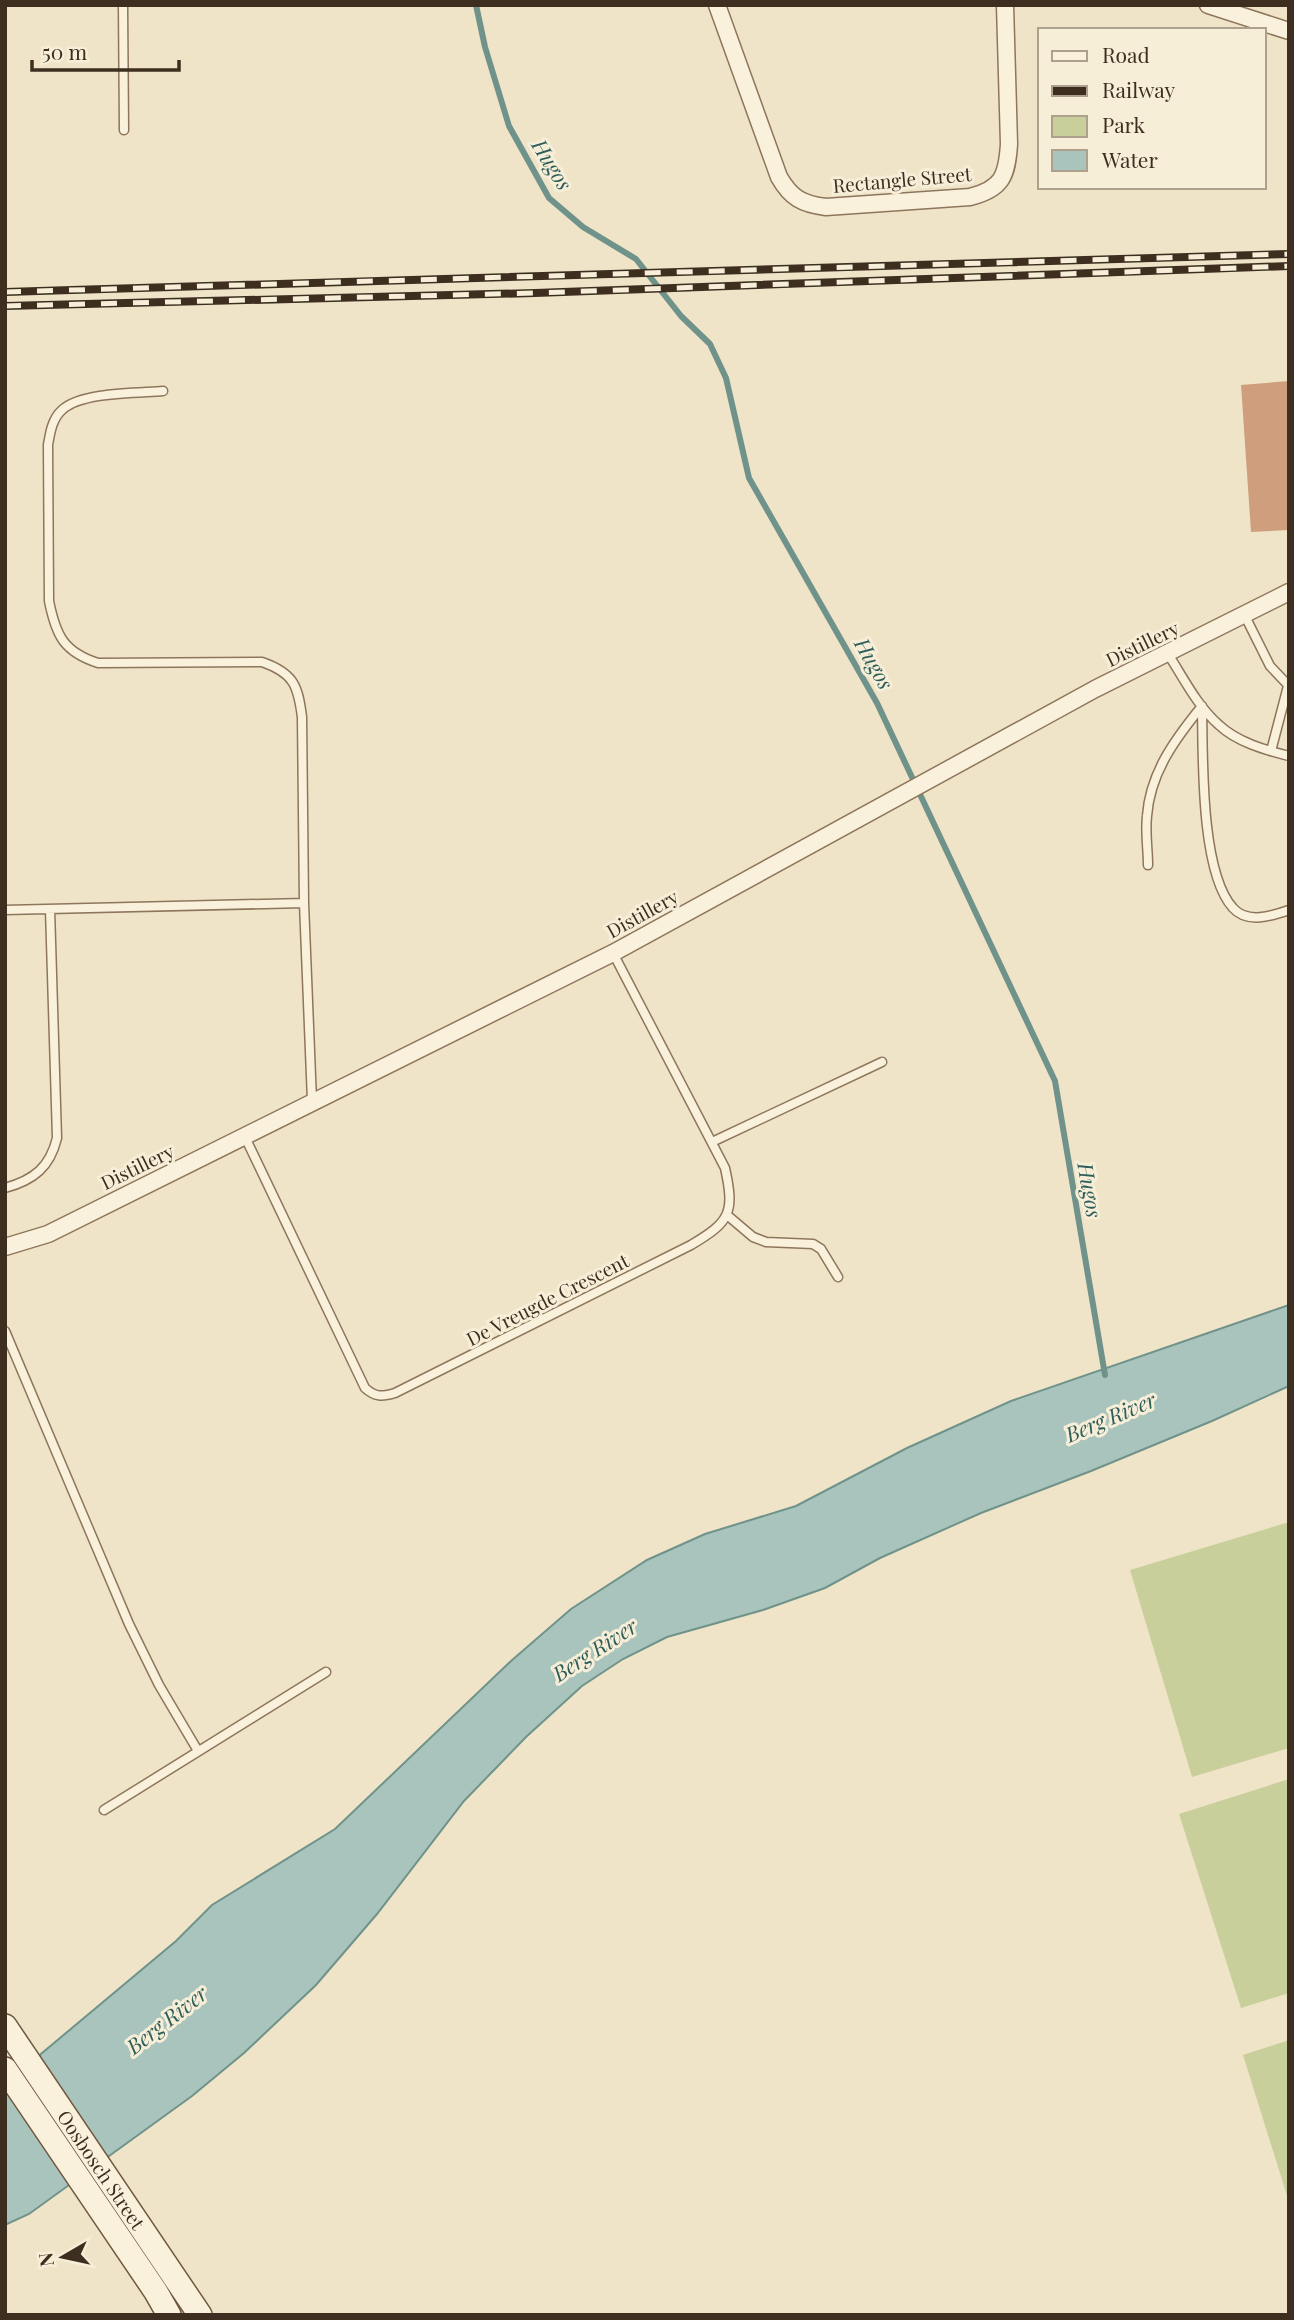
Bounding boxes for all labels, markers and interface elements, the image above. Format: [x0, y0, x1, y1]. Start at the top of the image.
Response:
scale bar [32, 28, 178, 72]
legend [1038, 28, 1266, 189]
text: 50 m [42, 37, 88, 65]
text: Road [1102, 40, 1150, 68]
text: Railway [1102, 75, 1176, 103]
text: Park [1102, 110, 1146, 138]
water label: Hugos [526, 132, 580, 195]
text: Water [1101, 145, 1158, 173]
street label: Rectangle Street [832, 160, 973, 198]
street label: Distillery [1101, 614, 1183, 672]
water label: Hugos [849, 631, 901, 694]
street label: Distillery [601, 882, 683, 943]
street label: Distillery [96, 1137, 178, 1195]
water label: Hugos [1072, 1159, 1110, 1220]
street label: De Vreugde Crescent [461, 1247, 633, 1351]
water label: Berg River [1060, 1384, 1160, 1448]
water label: Berg River [546, 1611, 643, 1687]
water label: Berg River [119, 1978, 213, 2060]
street label: Oosbosch Street [52, 2105, 152, 2234]
north arrow [28, 2222, 98, 2292]
text: N [31, 2251, 59, 2269]

